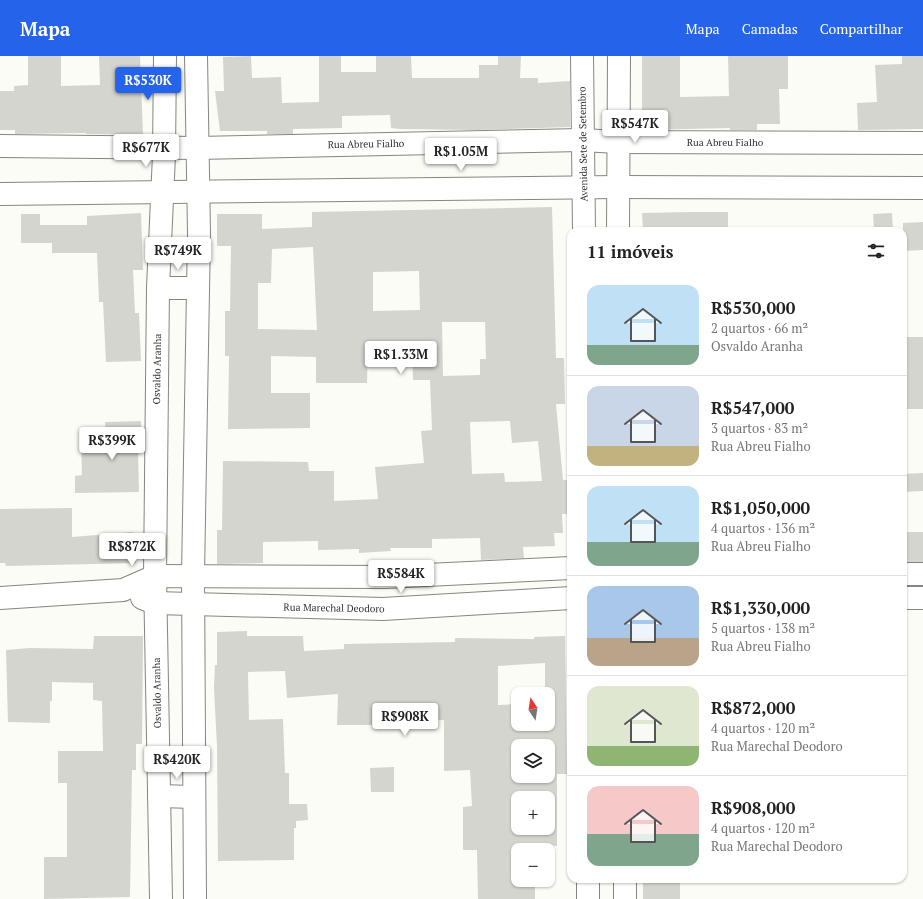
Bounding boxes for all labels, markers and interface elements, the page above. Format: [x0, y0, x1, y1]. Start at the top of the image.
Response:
text: Mapa [20, 16, 70, 41]
text: Mapa [685, 19, 720, 38]
text: Camadas [742, 19, 798, 38]
text: Compartilhar [820, 19, 903, 38]
pin: R$530K [115, 67, 181, 101]
text: R$530K [124, 71, 172, 89]
street label: Avenida Sete de Setembro [575, 86, 591, 202]
pin: R$547K [602, 110, 668, 144]
text: R$547K [611, 114, 659, 132]
pin: R$677K [113, 134, 179, 168]
street label: Rua Abreu Fialho [687, 136, 764, 149]
street label: Rua Abreu Fialho [328, 137, 405, 151]
text: R$677K [122, 138, 170, 156]
pin: R$1.05M [424, 138, 498, 172]
text: R$1.05M [434, 142, 488, 160]
pin: R$749K [145, 237, 211, 271]
text: 11 imóveis [587, 240, 673, 263]
icon: filters [865, 240, 887, 262]
text: R$749K [154, 241, 202, 259]
text: R$530,000 [711, 296, 795, 319]
icon: home [619, 301, 667, 349]
text: 2 quartos · 66 m² [711, 319, 808, 337]
street label: Osvaldo Aranha [150, 334, 164, 404]
text: Osvaldo Aranha [711, 337, 803, 355]
pin: R$1.33M [364, 341, 438, 375]
text: R$1.33M [374, 345, 428, 363]
text: R$547,000 [711, 396, 794, 419]
icon: home [619, 402, 667, 450]
text: 3 quartos · 83 m² [711, 419, 808, 437]
pin: R$399K [79, 427, 145, 461]
text: R$399K [88, 431, 136, 449]
text: Rua Abreu Fialho [711, 437, 811, 455]
text: R$1,050,000 [711, 496, 810, 519]
icon: home [619, 502, 667, 550]
text: 4 quartos · 136 m² [711, 519, 815, 537]
pin: R$872K [99, 533, 165, 567]
text: R$872K [108, 537, 156, 555]
text: Rua Abreu Fialho [711, 537, 811, 555]
pin: R$584K [368, 560, 434, 594]
text: R$584K [377, 564, 425, 582]
text: R$1,330,000 [711, 596, 810, 619]
street label: Rua Marechal Deodoro [283, 601, 385, 615]
icon: home [619, 602, 667, 650]
text: 5 quartos · 138 m² [711, 619, 815, 637]
text: Rua Abreu Fialho [711, 637, 811, 655]
street label: Osvaldo Aranha [150, 658, 164, 728]
north arrow [511, 687, 555, 731]
map controls [511, 687, 555, 887]
text: R$872,000 [711, 696, 795, 719]
icon: home [619, 702, 667, 750]
pin: R$908K [372, 703, 438, 737]
text: R$908K [381, 707, 429, 725]
text: 4 quartos · 120 m² [711, 719, 815, 737]
text: Rua Marechal Deodoro [711, 737, 843, 755]
button: layers [511, 739, 555, 783]
pin: R$420K [144, 746, 210, 780]
text: R$420K [153, 750, 201, 768]
button: + [511, 791, 555, 835]
text: R$908,000 [711, 796, 795, 819]
icon: home [619, 802, 667, 850]
text: 4 quartos · 120 m² [711, 819, 815, 837]
text: Rua Marechal Deodoro [711, 837, 843, 855]
button: − [511, 843, 555, 887]

